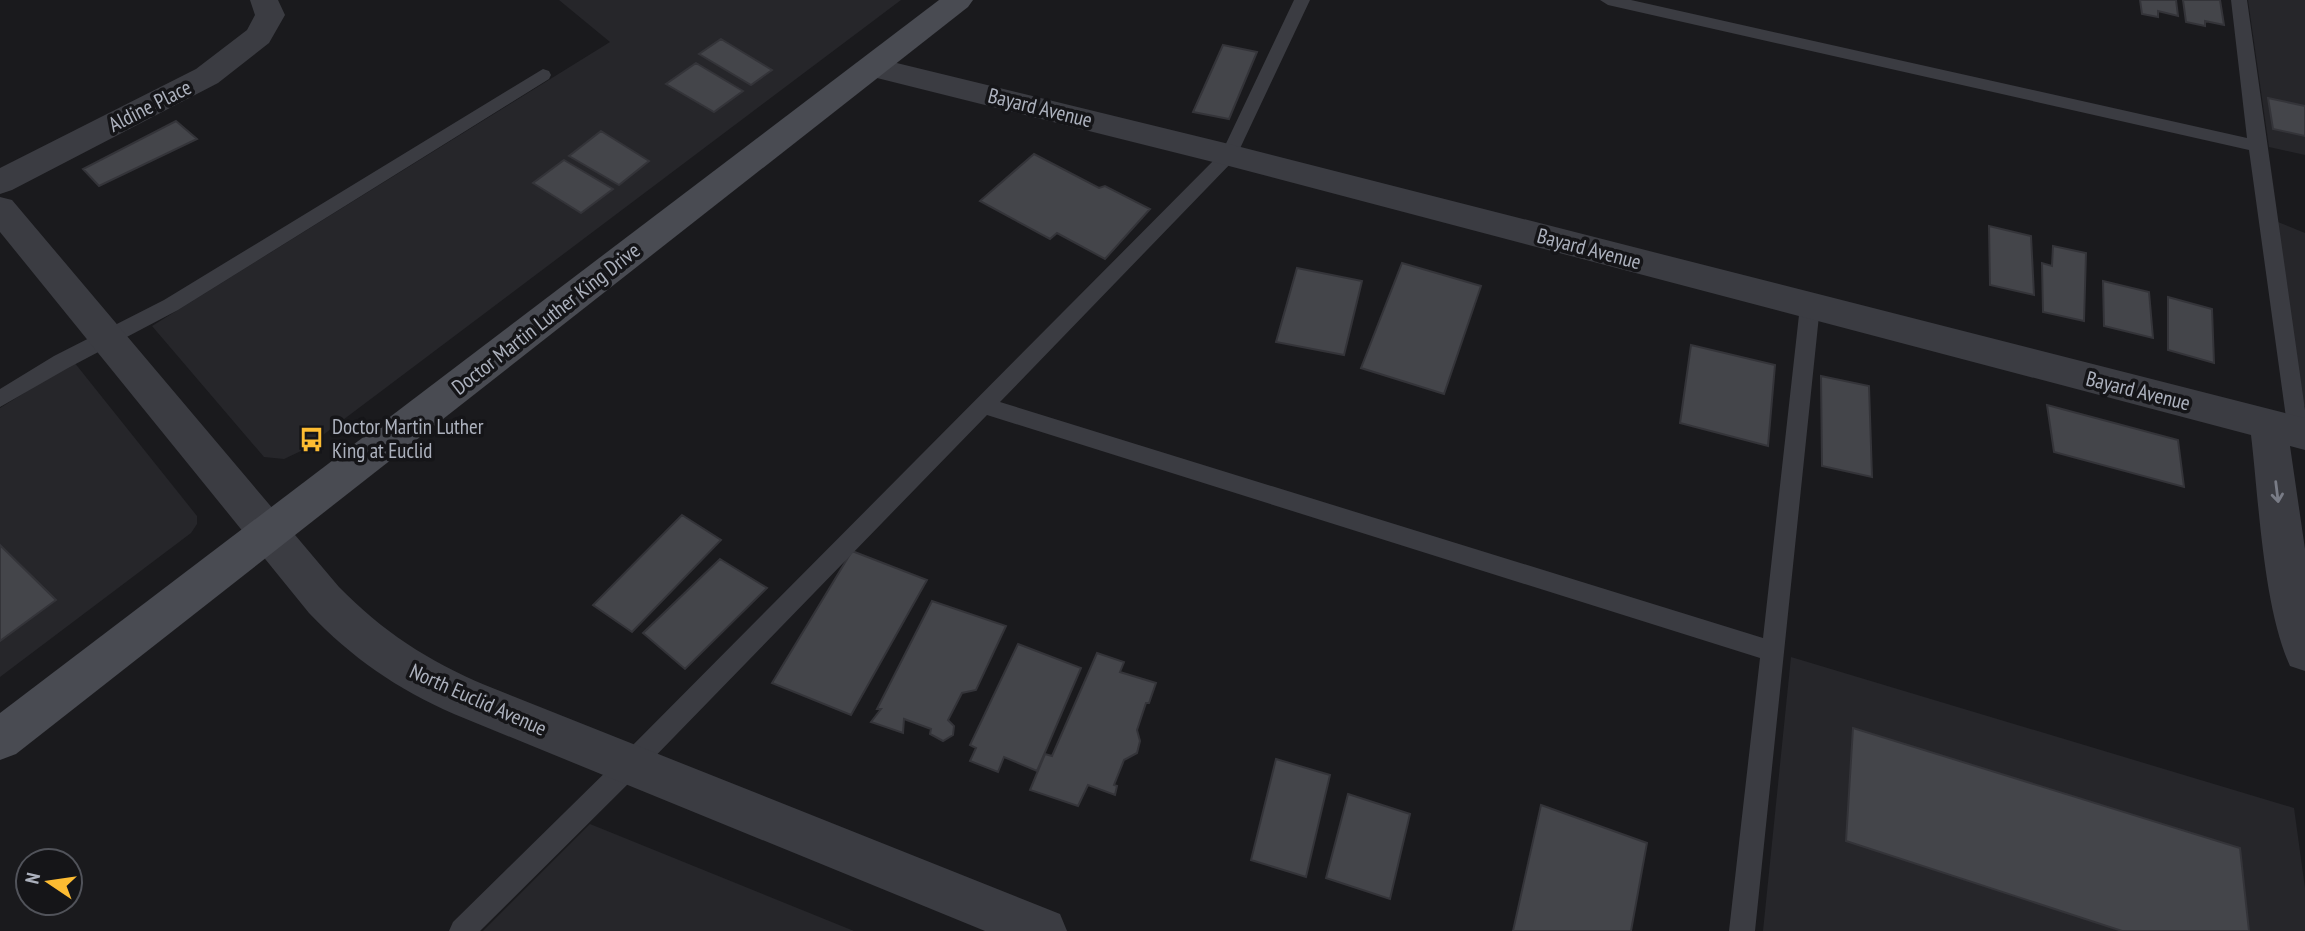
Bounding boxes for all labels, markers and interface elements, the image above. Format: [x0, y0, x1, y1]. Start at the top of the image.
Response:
street label: Aldine Place [104, 73, 196, 138]
street label: Bayard Avenue [985, 82, 1095, 133]
street label: Bayard Avenue [1534, 222, 1644, 275]
street label: Doctor Martin Luther King Drive [446, 237, 645, 401]
street label: Bayard Avenue [2083, 365, 2193, 416]
place label: Doctor Martin Luther King at Euclid [332, 413, 484, 464]
bus stop icon: Doctor Martin Luther King at Euclid [298, 425, 326, 453]
one-way arrow [2271, 480, 2284, 503]
street label: North Euclid Avenue [405, 657, 551, 742]
north arrow [14, 847, 84, 917]
text: N [20, 870, 45, 886]

